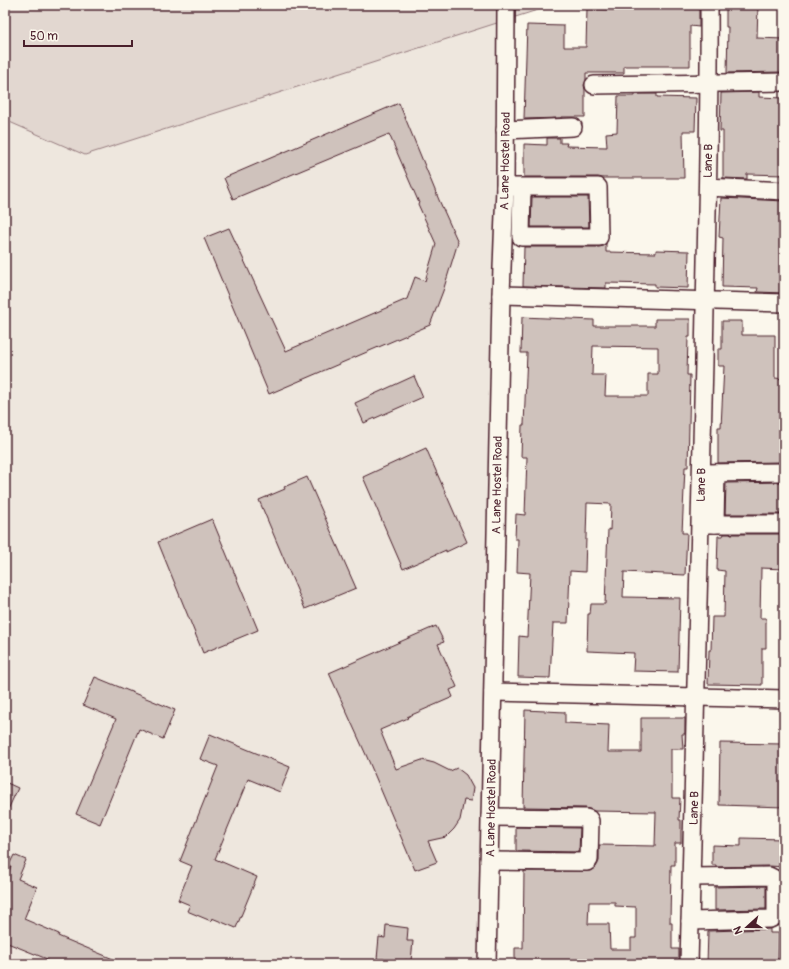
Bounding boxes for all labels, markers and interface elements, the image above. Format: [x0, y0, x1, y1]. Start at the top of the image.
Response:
scale bar [24, 22, 132, 48]
text: 50 m [30, 29, 58, 44]
street label: A Lane Hostel Road [497, 112, 514, 210]
street label: Lane B [701, 144, 716, 178]
street label: A Lane Hostel Road [489, 436, 506, 534]
street label: Lane B [694, 468, 709, 502]
street label: A Lane Hostel Road [483, 759, 500, 857]
street label: Lane B [686, 791, 703, 825]
north arrow [727, 907, 767, 947]
text: N [731, 924, 746, 936]

